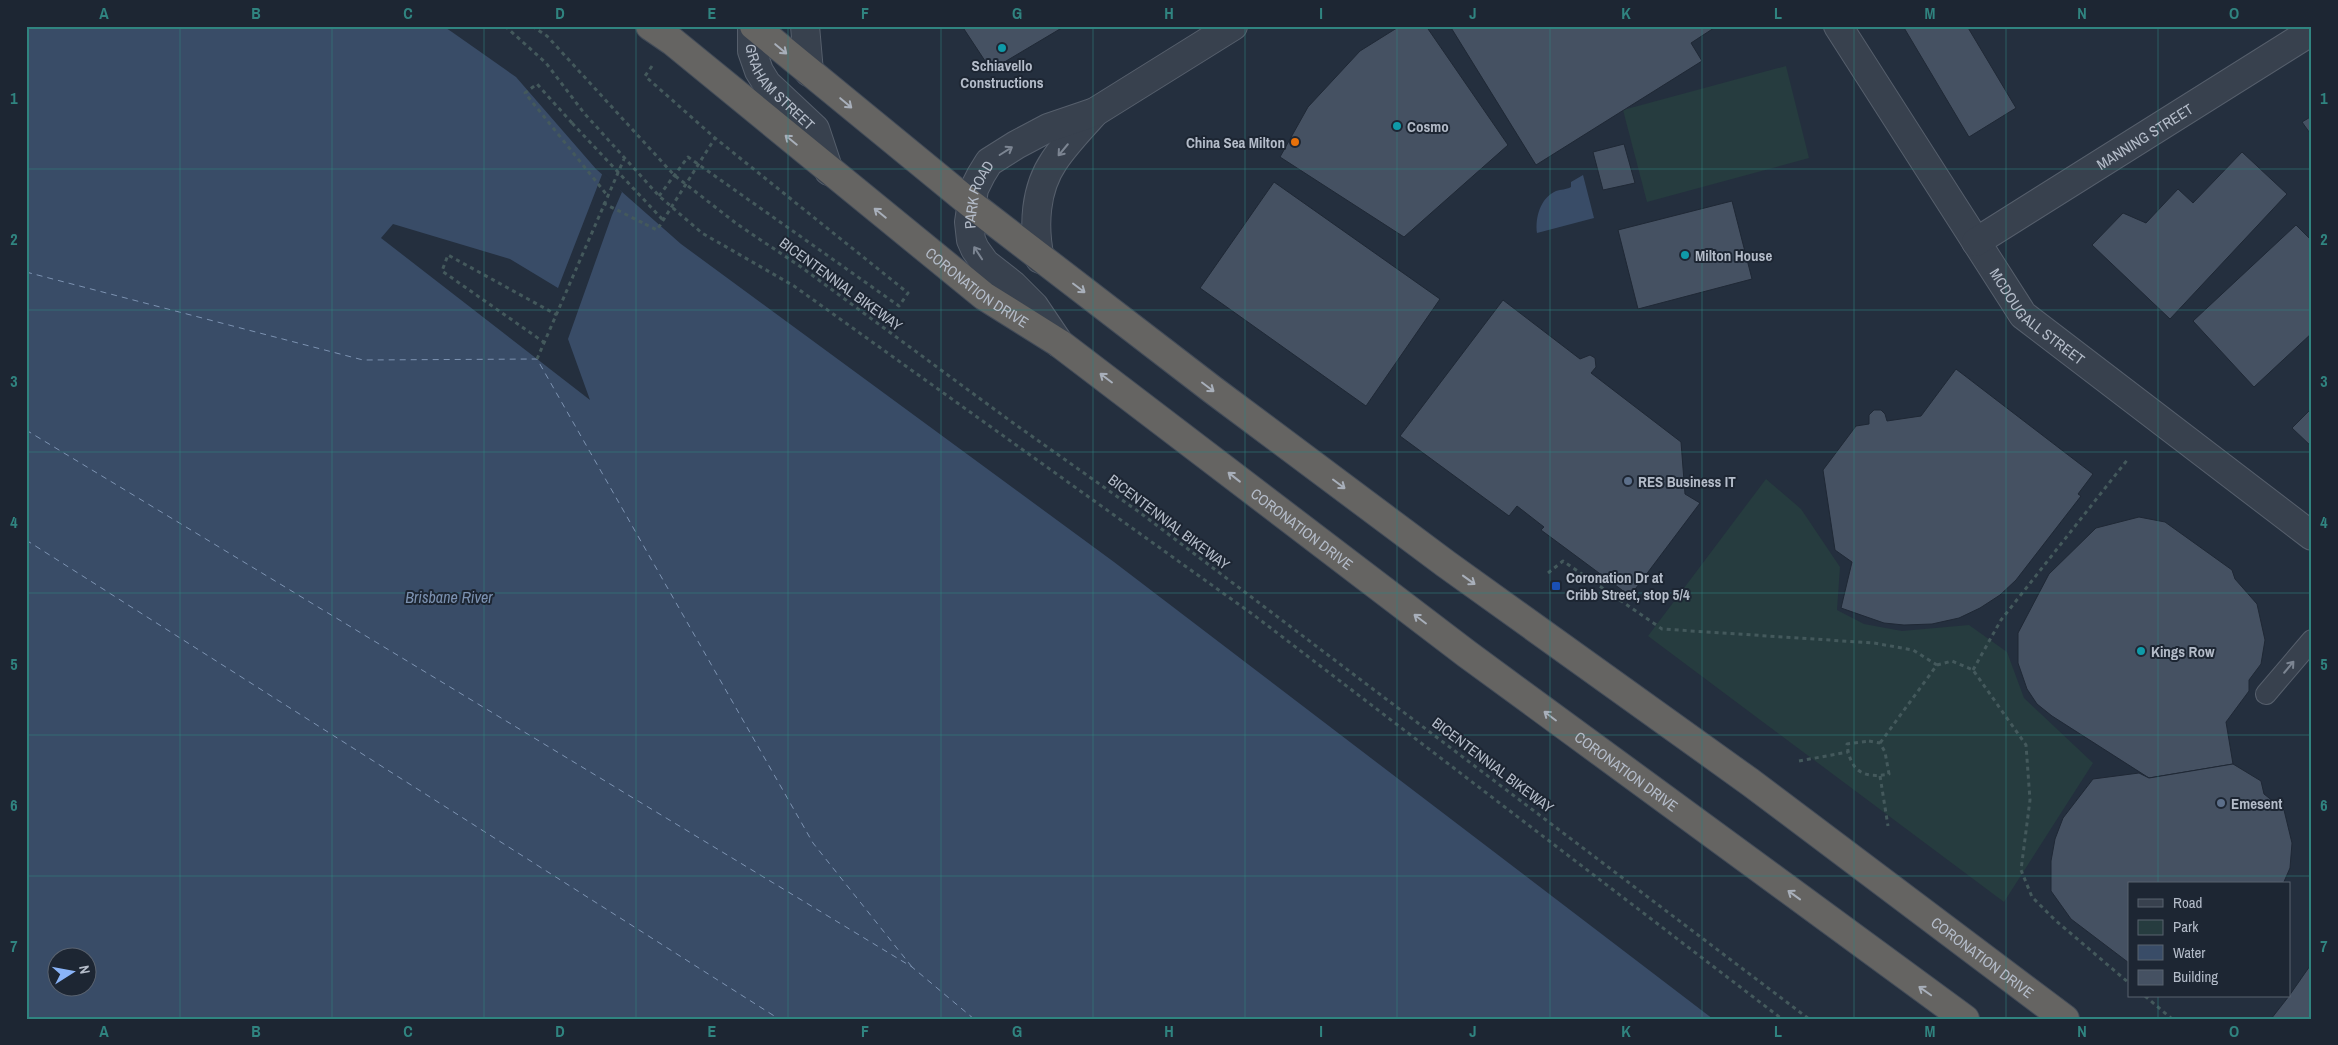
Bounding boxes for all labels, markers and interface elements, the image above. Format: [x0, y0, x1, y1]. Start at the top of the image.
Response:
text: A [99, 2, 109, 24]
text: B [251, 2, 261, 24]
text: C [403, 2, 413, 24]
text: D [555, 2, 565, 24]
text: E [708, 2, 717, 24]
text: F [861, 2, 869, 24]
text: G [1012, 2, 1022, 24]
text: H [1164, 2, 1174, 24]
text: I [1319, 2, 1323, 24]
text: J [1469, 2, 1477, 24]
text: K [1621, 2, 1631, 24]
text: L [1774, 2, 1782, 24]
text: M [1925, 2, 1936, 24]
text: N [2077, 2, 2087, 24]
text: O [2229, 2, 2239, 24]
marker: Schiavello Constructions [996, 42, 1008, 54]
street label: GRAHAM STREET [742, 44, 820, 135]
one-way arrow [775, 44, 788, 55]
place label: Schiavello Constructions [960, 55, 1044, 93]
text: 1 [10, 87, 18, 109]
text: 1 [2320, 87, 2328, 109]
one-way arrow [840, 98, 853, 109]
street label: MANNING STREET [2092, 98, 2197, 174]
place label: Cosmo [1407, 116, 1449, 137]
marker: Cosmo [1391, 120, 1403, 132]
place label: China Sea Milton [1186, 132, 1285, 153]
one-way arrow [785, 134, 798, 145]
marker: China Sea Milton [1289, 136, 1301, 148]
one-way arrow [1058, 143, 1069, 156]
one-way arrow [999, 146, 1013, 156]
street label: PARK ROAD [958, 156, 998, 230]
one-way arrow [874, 207, 887, 218]
text: 2 [10, 228, 18, 250]
text: 2 [2320, 228, 2328, 250]
street label: BICENTENNIAL BIKEWAY [775, 232, 907, 336]
street label: CORONATION DRIVE [921, 242, 1033, 332]
place label: Milton House [1695, 245, 1772, 266]
one-way arrow [973, 246, 983, 260]
marker: Milton House [1679, 249, 1691, 261]
street label: MCDOUGALL STREET [1985, 264, 2090, 370]
one-way arrow [1072, 283, 1085, 294]
text: 3 [10, 370, 18, 392]
text: 3 [2320, 370, 2328, 392]
one-way arrow [1099, 373, 1113, 383]
one-way arrow [1201, 381, 1214, 392]
street label: BICENTENNIAL BIKEWAY [1104, 469, 1235, 575]
place label: RES Business IT [1638, 471, 1736, 492]
one-way arrow [1228, 472, 1241, 483]
marker: RES Business IT [1622, 475, 1634, 487]
one-way arrow [1332, 479, 1346, 489]
street label: CORONATION DRIVE [1247, 483, 1358, 574]
text: 4 [10, 511, 18, 533]
text: 4 [2320, 511, 2328, 533]
place label: Coronation Dr at Cribb Street, stop 5/4 [1566, 567, 1690, 605]
one-way arrow [1462, 575, 1475, 586]
marker: Coronation Dr at Cribb Street, stop 5/4 [1550, 580, 1562, 592]
water label: Brisbane River [405, 586, 493, 608]
one-way arrow [1414, 613, 1427, 624]
place label: Kings Row [2151, 641, 2215, 662]
marker: Kings Row [2135, 645, 2147, 657]
text: 5 [10, 653, 18, 675]
text: 5 [2320, 653, 2328, 675]
one-way arrow [2283, 661, 2294, 674]
one-way arrow [1543, 711, 1557, 721]
street label: BICENTENNIAL BIKEWAY [1428, 712, 1559, 818]
street label: CORONATION DRIVE [1571, 726, 1683, 816]
place label: Emesent [2231, 793, 2282, 814]
text: 6 [10, 794, 18, 816]
text: 6 [2320, 794, 2328, 816]
marker: Emesent [2215, 797, 2227, 809]
legend [2128, 882, 2290, 998]
one-way arrow [1787, 890, 1801, 900]
text: Road [2173, 892, 2202, 913]
street label: CORONATION DRIVE [1927, 912, 2038, 1003]
text: Park [2173, 916, 2199, 937]
text: 7 [10, 935, 18, 957]
text: 7 [2320, 935, 2328, 957]
text: Water [2173, 942, 2205, 963]
north arrow [48, 948, 98, 998]
text: N [75, 964, 94, 975]
text: Building [2173, 966, 2218, 987]
one-way arrow [1918, 986, 1932, 996]
text: A [99, 1020, 109, 1042]
text: B [251, 1020, 261, 1042]
text: C [403, 1020, 413, 1042]
text: D [555, 1020, 565, 1042]
text: E [708, 1020, 717, 1042]
text: F [861, 1020, 869, 1042]
text: G [1012, 1020, 1022, 1042]
text: H [1164, 1020, 1174, 1042]
text: I [1319, 1020, 1323, 1042]
text: J [1469, 1020, 1477, 1042]
text: K [1621, 1020, 1631, 1042]
text: L [1774, 1020, 1782, 1042]
text: M [1925, 1020, 1936, 1042]
text: N [2077, 1020, 2087, 1042]
text: O [2229, 1020, 2239, 1042]

